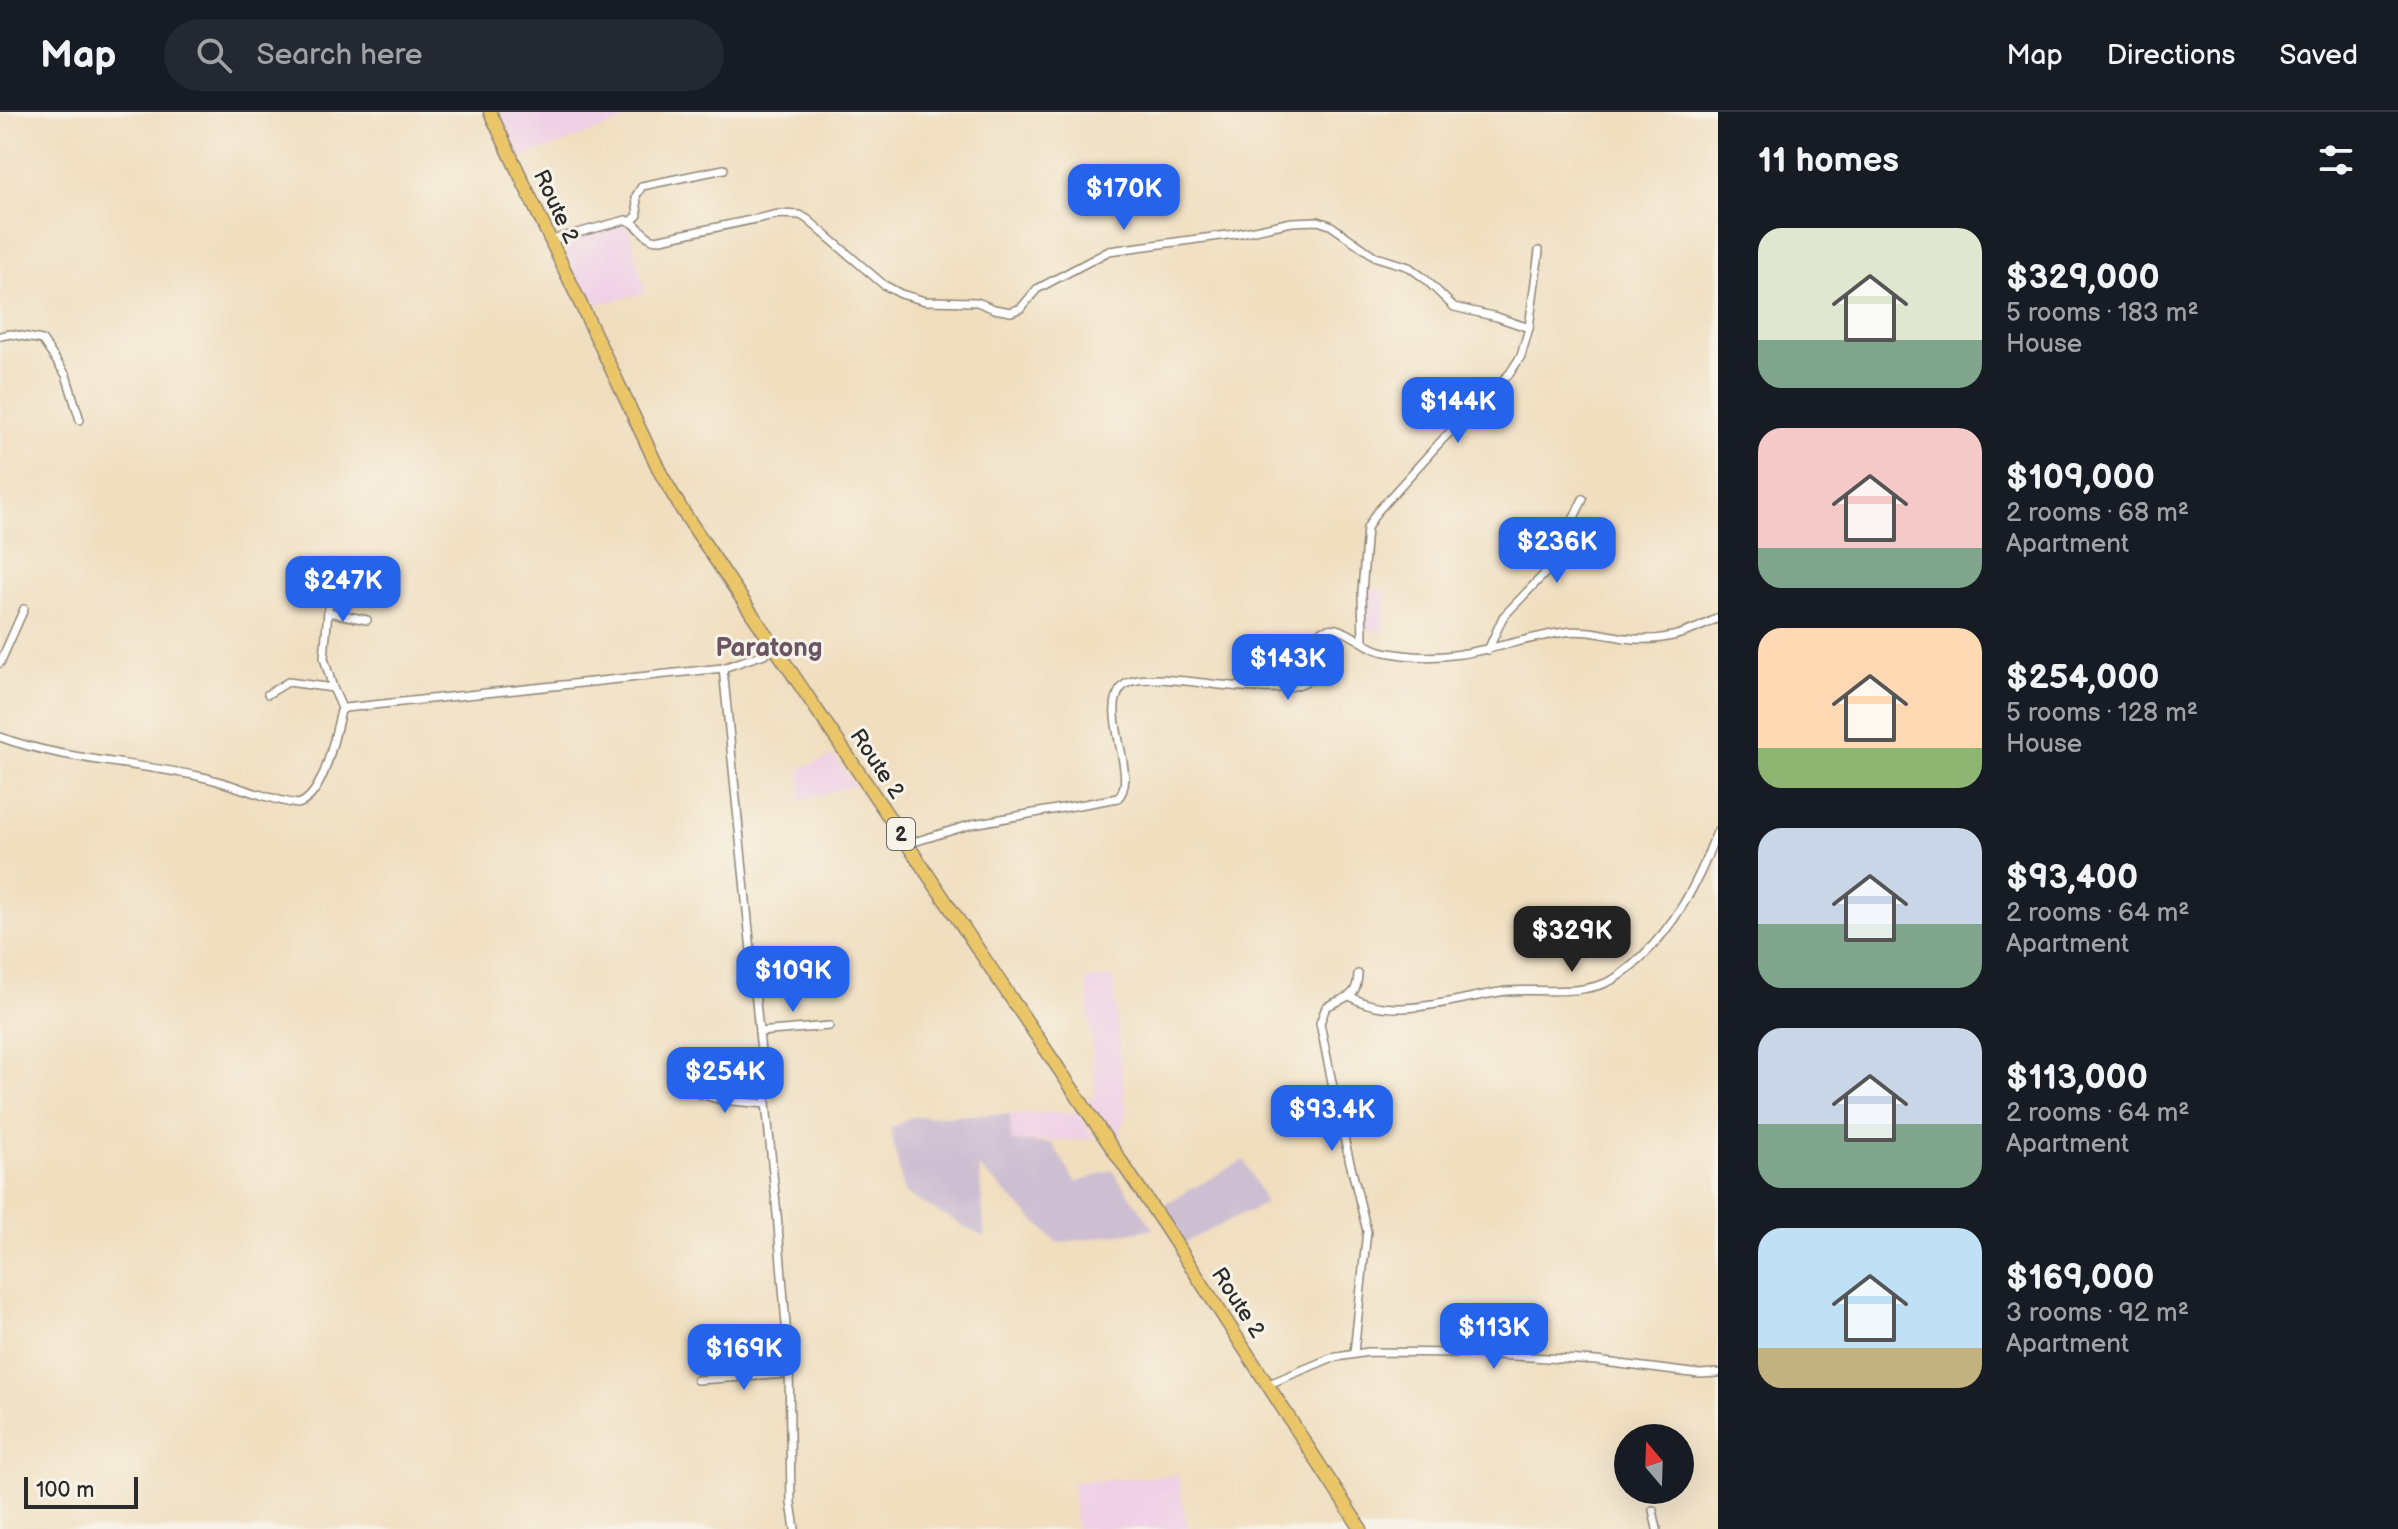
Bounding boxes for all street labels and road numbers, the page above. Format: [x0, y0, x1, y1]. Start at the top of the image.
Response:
street label: Route 2 [527, 165, 584, 248]
street label: Route 2 [844, 724, 910, 804]
road number: 2 [887, 818, 915, 850]
street label: Route 2 [1205, 1263, 1270, 1343]

